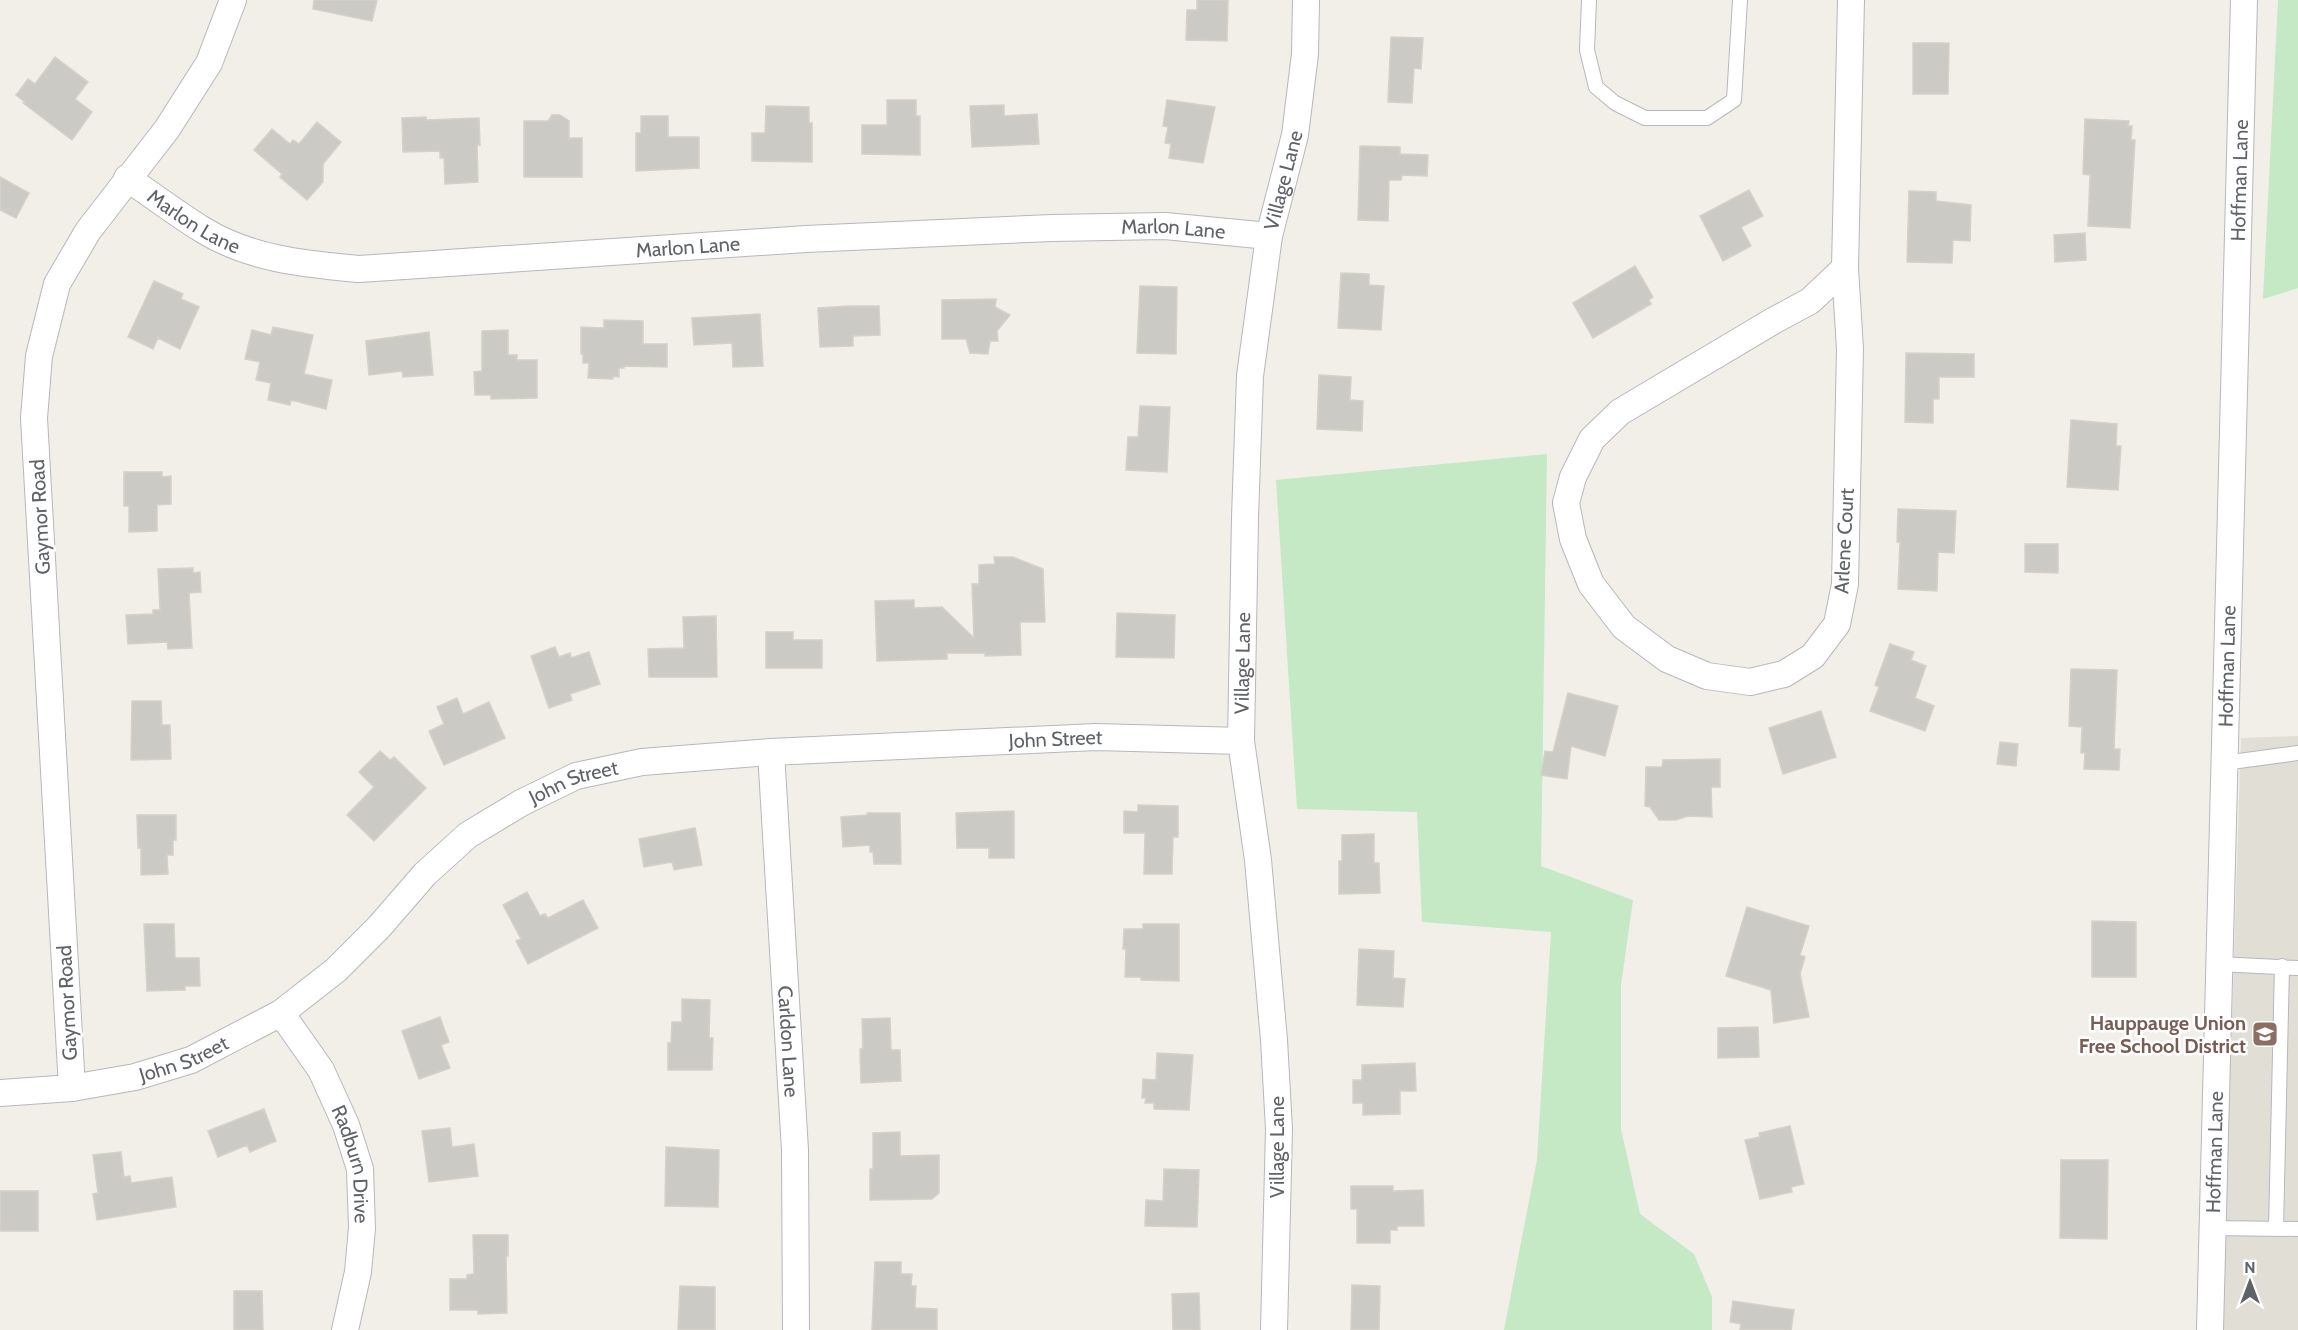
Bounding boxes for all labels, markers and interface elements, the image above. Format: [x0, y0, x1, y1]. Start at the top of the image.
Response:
street label: Hoffman Lane [2226, 119, 2253, 242]
street label: Village Lane [1259, 128, 1308, 233]
street label: Marlon Lane [143, 184, 243, 259]
street label: Marlon Lane [1121, 214, 1226, 244]
street label: Marlon Lane [635, 231, 741, 262]
street label: Gaymor Road [25, 459, 55, 575]
street label: Arlene Court [1829, 487, 1859, 595]
street label: Hoffman Lane [2213, 605, 2241, 727]
street label: Village Lane [1229, 612, 1255, 714]
street label: John Street [1007, 725, 1103, 753]
street label: John Street [524, 755, 620, 810]
street label: Gaymor Road [52, 945, 82, 1061]
street label: Carldon Lane [773, 985, 804, 1098]
place label: Hauppauge Union Free School District [2079, 1011, 2246, 1058]
school or university icon: Hauppauge Union Free School District [2250, 1019, 2280, 1049]
street label: John Street [135, 1031, 232, 1087]
street label: Hoffman Lane [2201, 1091, 2228, 1213]
street label: Village Lane [1265, 1096, 1289, 1198]
street label: Radburn Drive [327, 1101, 374, 1224]
north arrow [2220, 1252, 2280, 1312]
text: N [2244, 1258, 2256, 1277]

